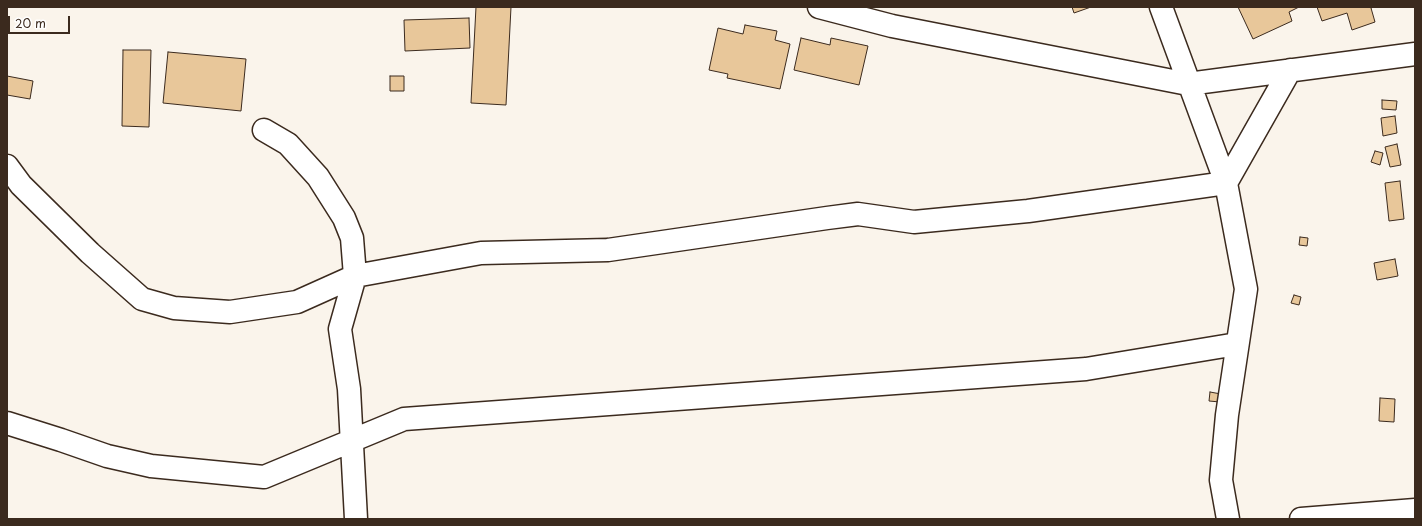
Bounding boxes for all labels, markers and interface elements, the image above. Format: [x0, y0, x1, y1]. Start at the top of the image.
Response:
scale bar [10, 8, 72, 34]
text: 20 m [15, 14, 46, 32]

